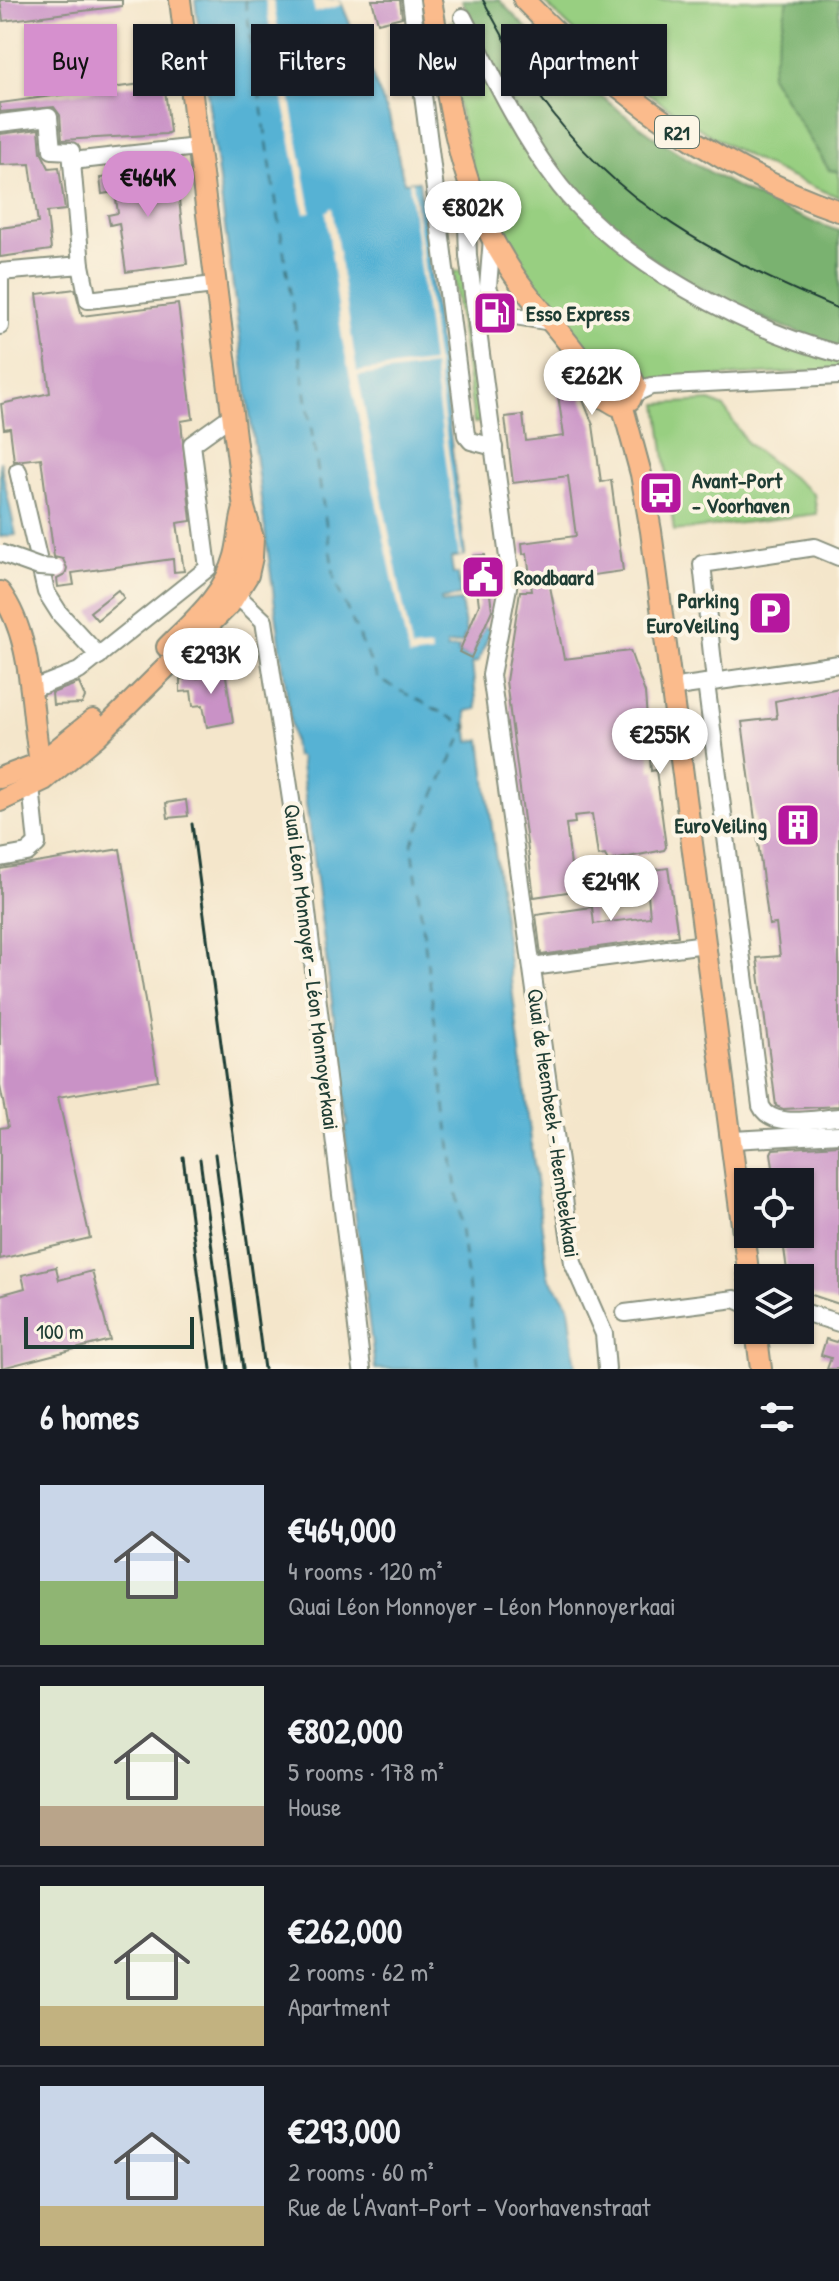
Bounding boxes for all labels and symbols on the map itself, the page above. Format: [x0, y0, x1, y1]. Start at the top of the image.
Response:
road number: R21 [655, 116, 699, 148]
pin: €464K [92, 151, 204, 219]
pin: €802K [417, 181, 529, 249]
fuel station icon: Esso Express [471, 289, 519, 337]
place label: Esso Express [526, 298, 630, 329]
pin: €262K [536, 349, 648, 417]
place label: Avant-Port - Voorhaven [692, 465, 790, 520]
bus stop icon: Avant-Port - Voorhaven [637, 469, 685, 517]
public building icon: Roodbaard [459, 553, 507, 601]
place label: Roodbaard [514, 562, 594, 592]
place label: Parking EuroVeiling [647, 585, 739, 641]
parking icon: Parking EuroVeiling [746, 589, 794, 637]
pin: €293K [155, 628, 267, 696]
pin: €255K [604, 708, 716, 776]
building icon: EuroVeiling [774, 801, 822, 849]
street label: Quai Léon Monnoyer - Léon Monnoyerkaai [277, 802, 347, 1132]
place label: EuroVeiling [675, 810, 767, 841]
pin: €249K [555, 855, 667, 923]
street label: Quai de Heembeek - Heembeekkaai [520, 986, 588, 1260]
scale bar [24, 1313, 194, 1349]

